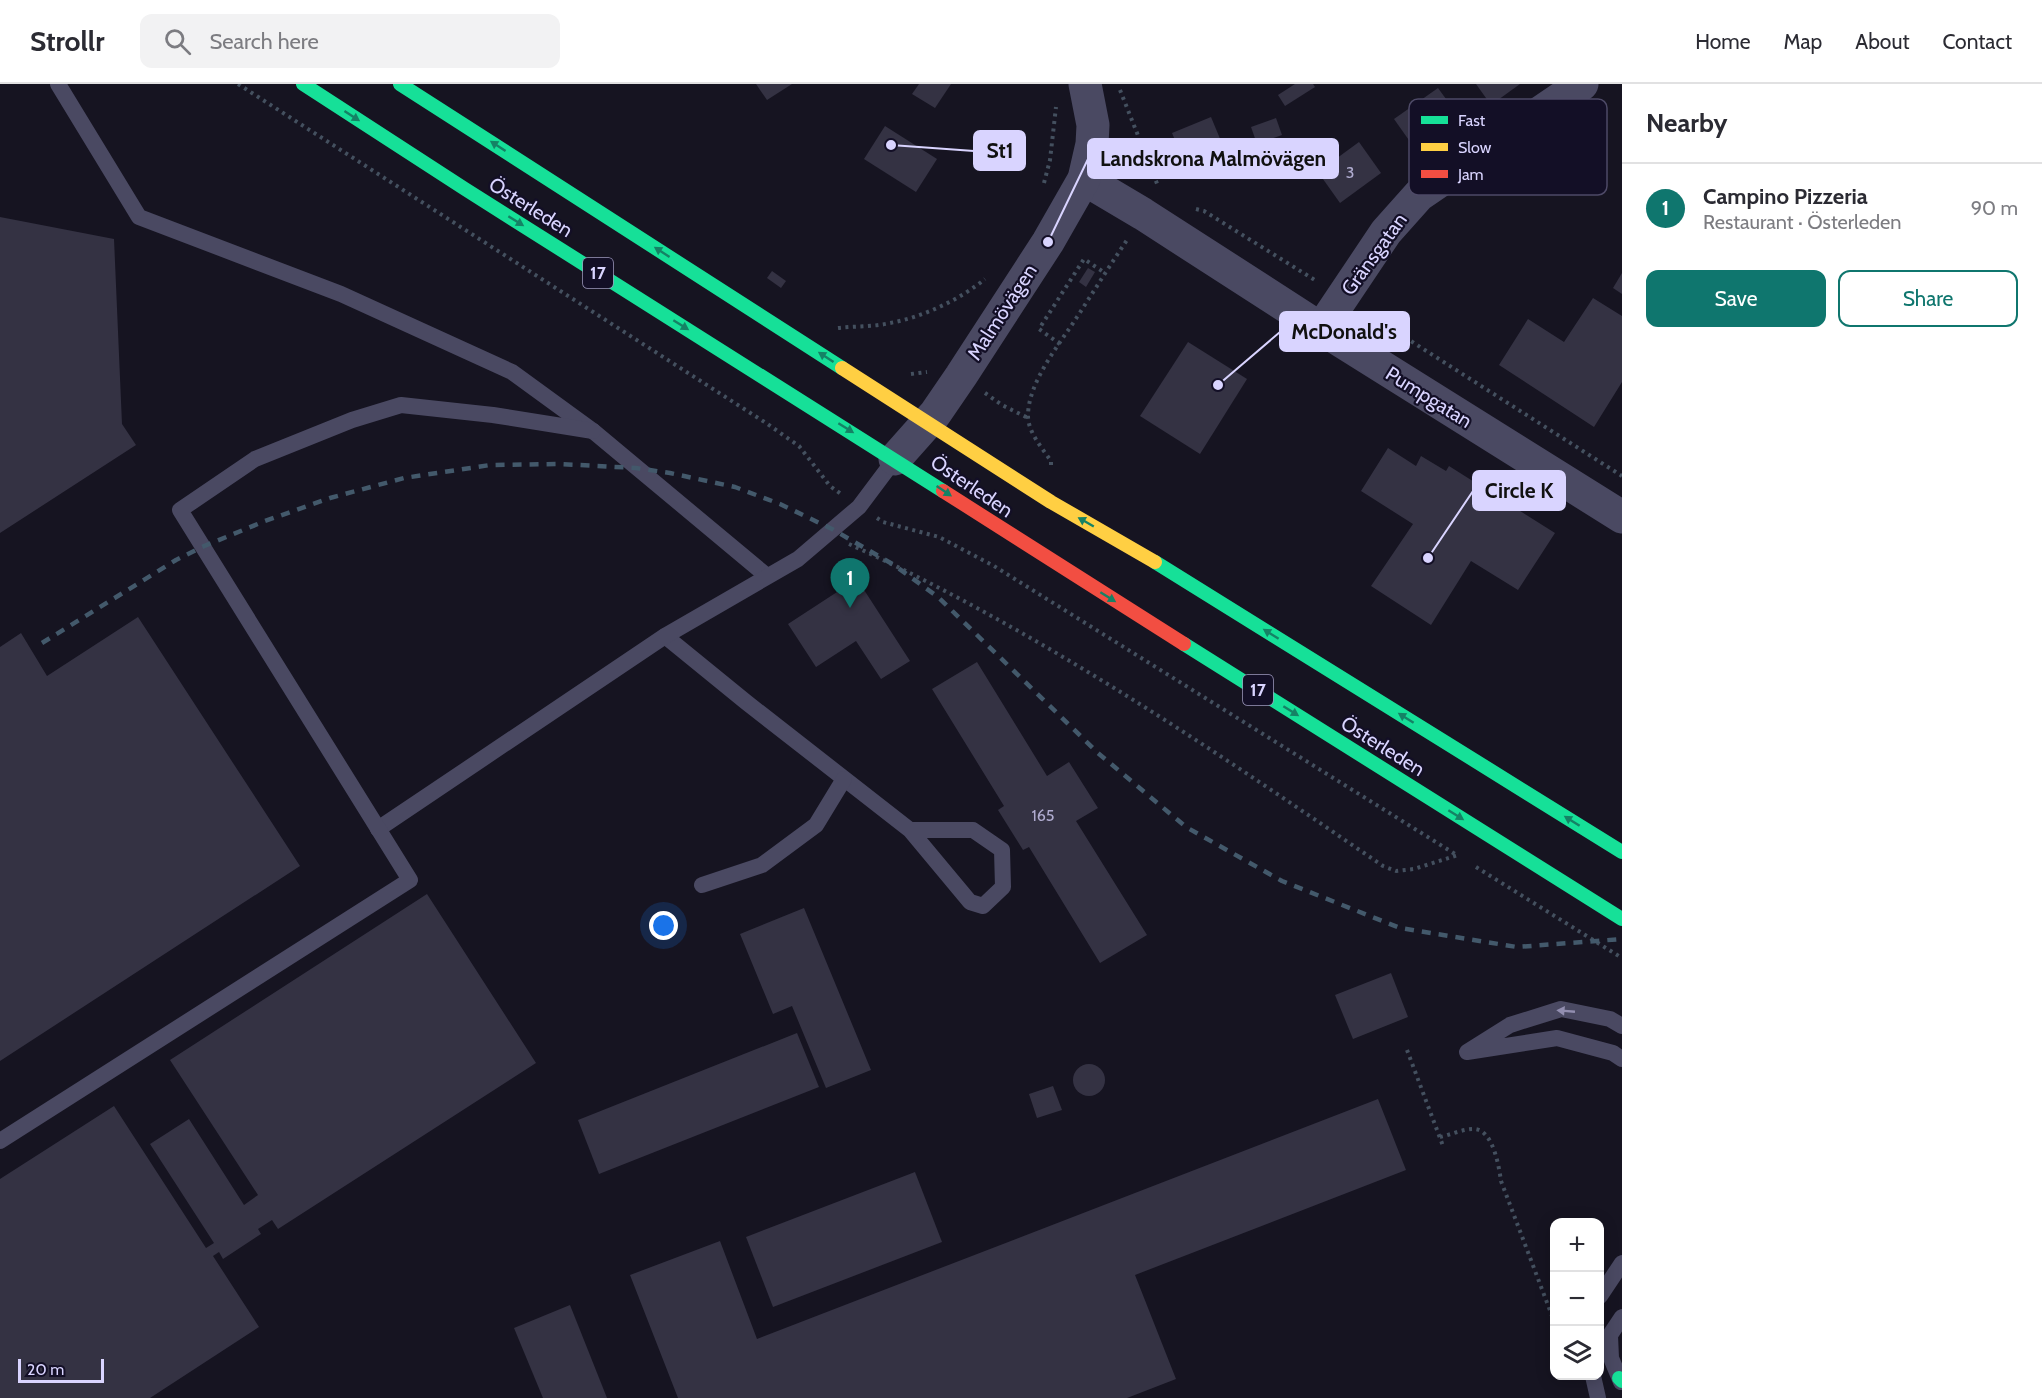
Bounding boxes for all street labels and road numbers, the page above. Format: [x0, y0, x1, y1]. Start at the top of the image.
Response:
street label: Österleden [485, 172, 577, 242]
street label: Gränsgatan [1336, 208, 1412, 300]
road number: 17 [583, 258, 613, 288]
street label: Malmövägen [962, 260, 1042, 364]
street label: Pumpgatan [1381, 361, 1477, 433]
street label: Österleden [926, 450, 1018, 522]
road number: 17 [1243, 675, 1273, 705]
street label: Österleden [1337, 711, 1429, 781]

